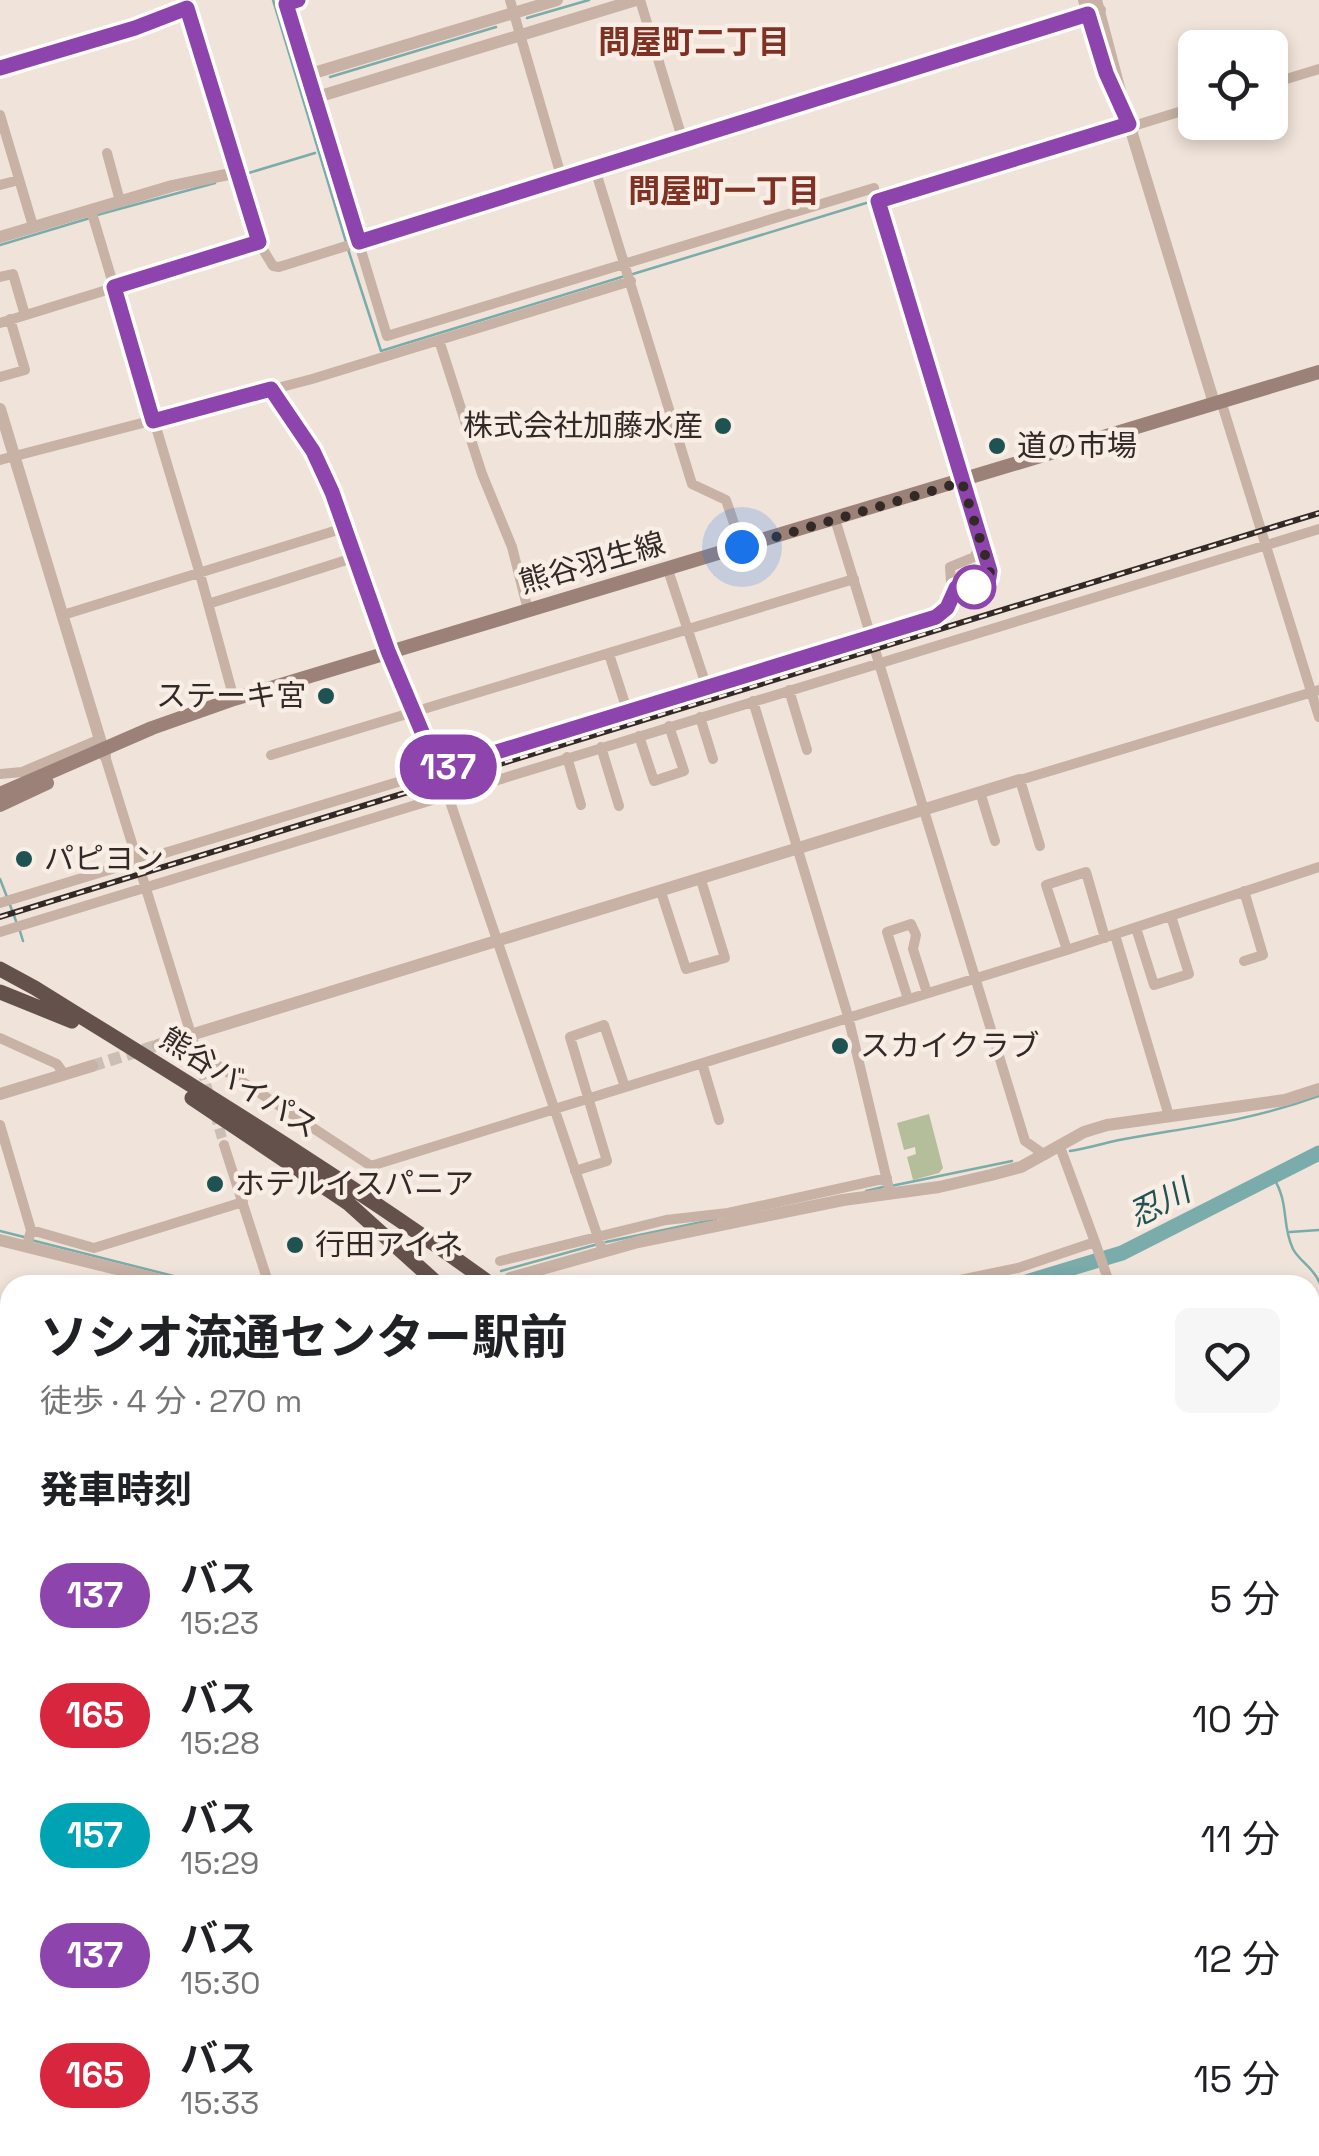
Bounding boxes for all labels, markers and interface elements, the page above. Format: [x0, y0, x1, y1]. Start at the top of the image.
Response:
district label: 問屋町二丁目 [598, 22, 790, 62]
map controls [1178, 30, 1288, 140]
button: locate [1178, 30, 1288, 140]
district label: 問屋町一丁目 [628, 171, 820, 211]
place label: 株式会社加藤水産 [463, 406, 703, 445]
marker: 株式会社加藤水産 [712, 415, 734, 437]
place label: 道の市場 [1017, 426, 1137, 465]
marker: 道の市場 [986, 435, 1008, 457]
your location [717, 522, 767, 572]
street label: 熊谷羽生線 [514, 523, 669, 602]
unlabelled marker [953, 566, 995, 608]
place label: ステーキ宮 [156, 676, 306, 715]
marker: ステーキ宮 [315, 685, 337, 707]
line badge: 137 [390, 734, 506, 800]
text: 137 [420, 745, 476, 789]
place label: パピヨン [44, 839, 164, 878]
marker: パピヨン [13, 848, 35, 870]
street label: 熊谷バイパス [153, 1019, 326, 1147]
place label: スカイクラブ [860, 1026, 1039, 1065]
marker: スカイクラブ [829, 1035, 851, 1057]
place label: ホテルイスパニア [235, 1164, 474, 1203]
water label: 忍川 [1121, 1169, 1199, 1235]
marker: ホテルイスパニア [204, 1173, 226, 1195]
place label: 行田アイネ [315, 1225, 464, 1264]
marker: 行田アイネ [284, 1234, 306, 1256]
text: ソシオ流通センター駅前 [40, 1307, 568, 1368]
button: heart [1175, 1308, 1280, 1413]
text: 徒歩 · 4 分 · 270 m [40, 1381, 302, 1421]
text: 発車時刻 [40, 1466, 192, 1514]
text: バス [180, 1555, 256, 1603]
text: 137 [67, 1573, 123, 1617]
text: 5 分 [1209, 1575, 1280, 1623]
text: 15:23 [180, 1603, 259, 1643]
text: バス [180, 1675, 256, 1723]
text: 165 [66, 1693, 124, 1737]
text: 10 分 [1192, 1695, 1280, 1743]
text: 15:28 [180, 1723, 260, 1763]
text: バス [180, 1795, 256, 1843]
text: 157 [67, 1813, 123, 1857]
text: 11 分 [1200, 1815, 1280, 1863]
text: 15:29 [180, 1843, 259, 1883]
text: バス [180, 1915, 256, 1963]
text: 137 [67, 1933, 123, 1977]
text: 12 分 [1193, 1935, 1280, 1983]
text: 15:30 [180, 1963, 260, 2003]
text: バス [180, 2035, 256, 2083]
text: 165 [66, 2053, 124, 2097]
text: 15 分 [1194, 2055, 1280, 2103]
text: 15:33 [180, 2083, 259, 2123]

